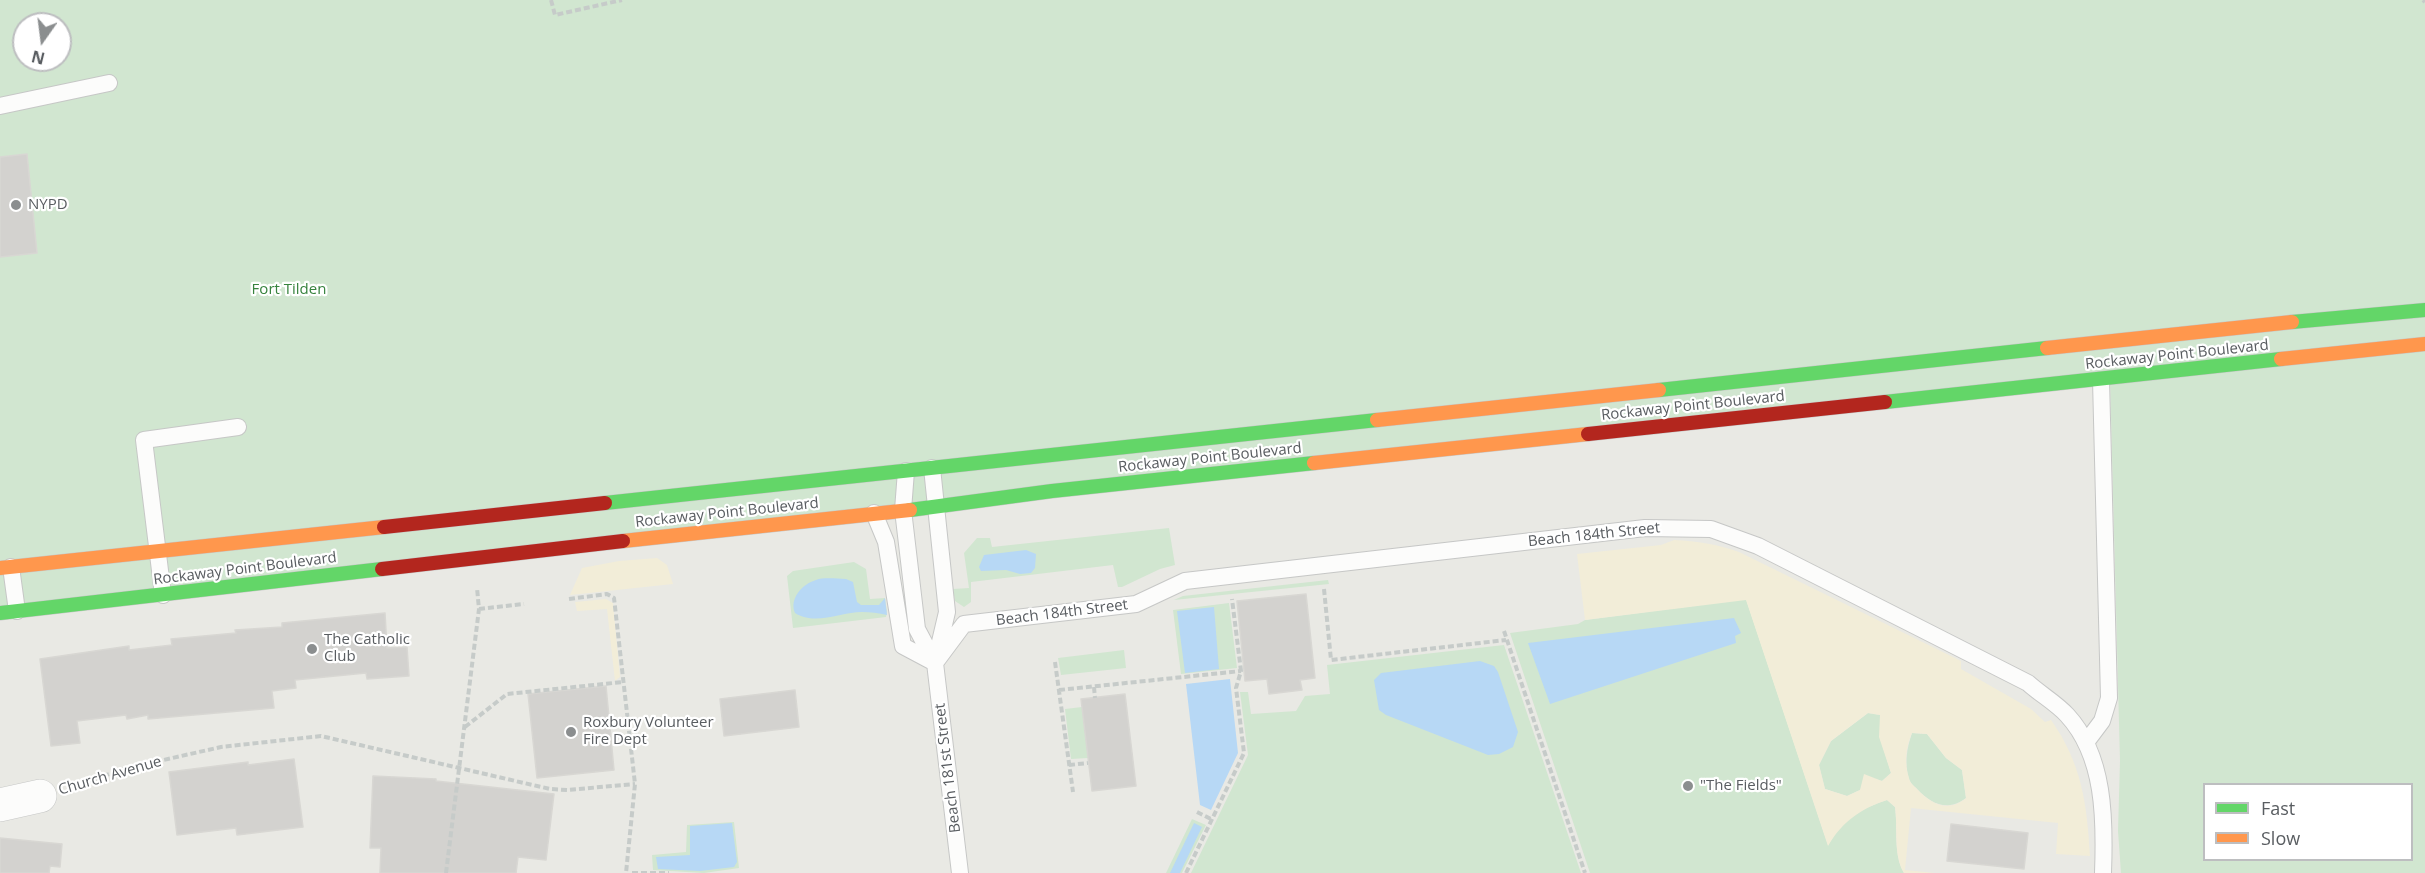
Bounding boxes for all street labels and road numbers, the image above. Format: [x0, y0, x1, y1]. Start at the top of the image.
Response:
street label: Rockaway Point Boulevard [2084, 336, 2270, 374]
street label: Rockaway Point Boulevard [1600, 387, 1786, 425]
street label: Rockaway Point Boulevard [1117, 439, 1303, 477]
street label: Rockaway Point Boulevard [634, 494, 820, 532]
street label: Beach 184th Street [1527, 519, 1661, 551]
street label: Rockaway Point Boulevard [152, 549, 338, 589]
street label: Beach 184th Street [995, 596, 1129, 630]
street label: Beach 181st Street [931, 702, 965, 834]
street label: Church Avenue [56, 753, 164, 799]

